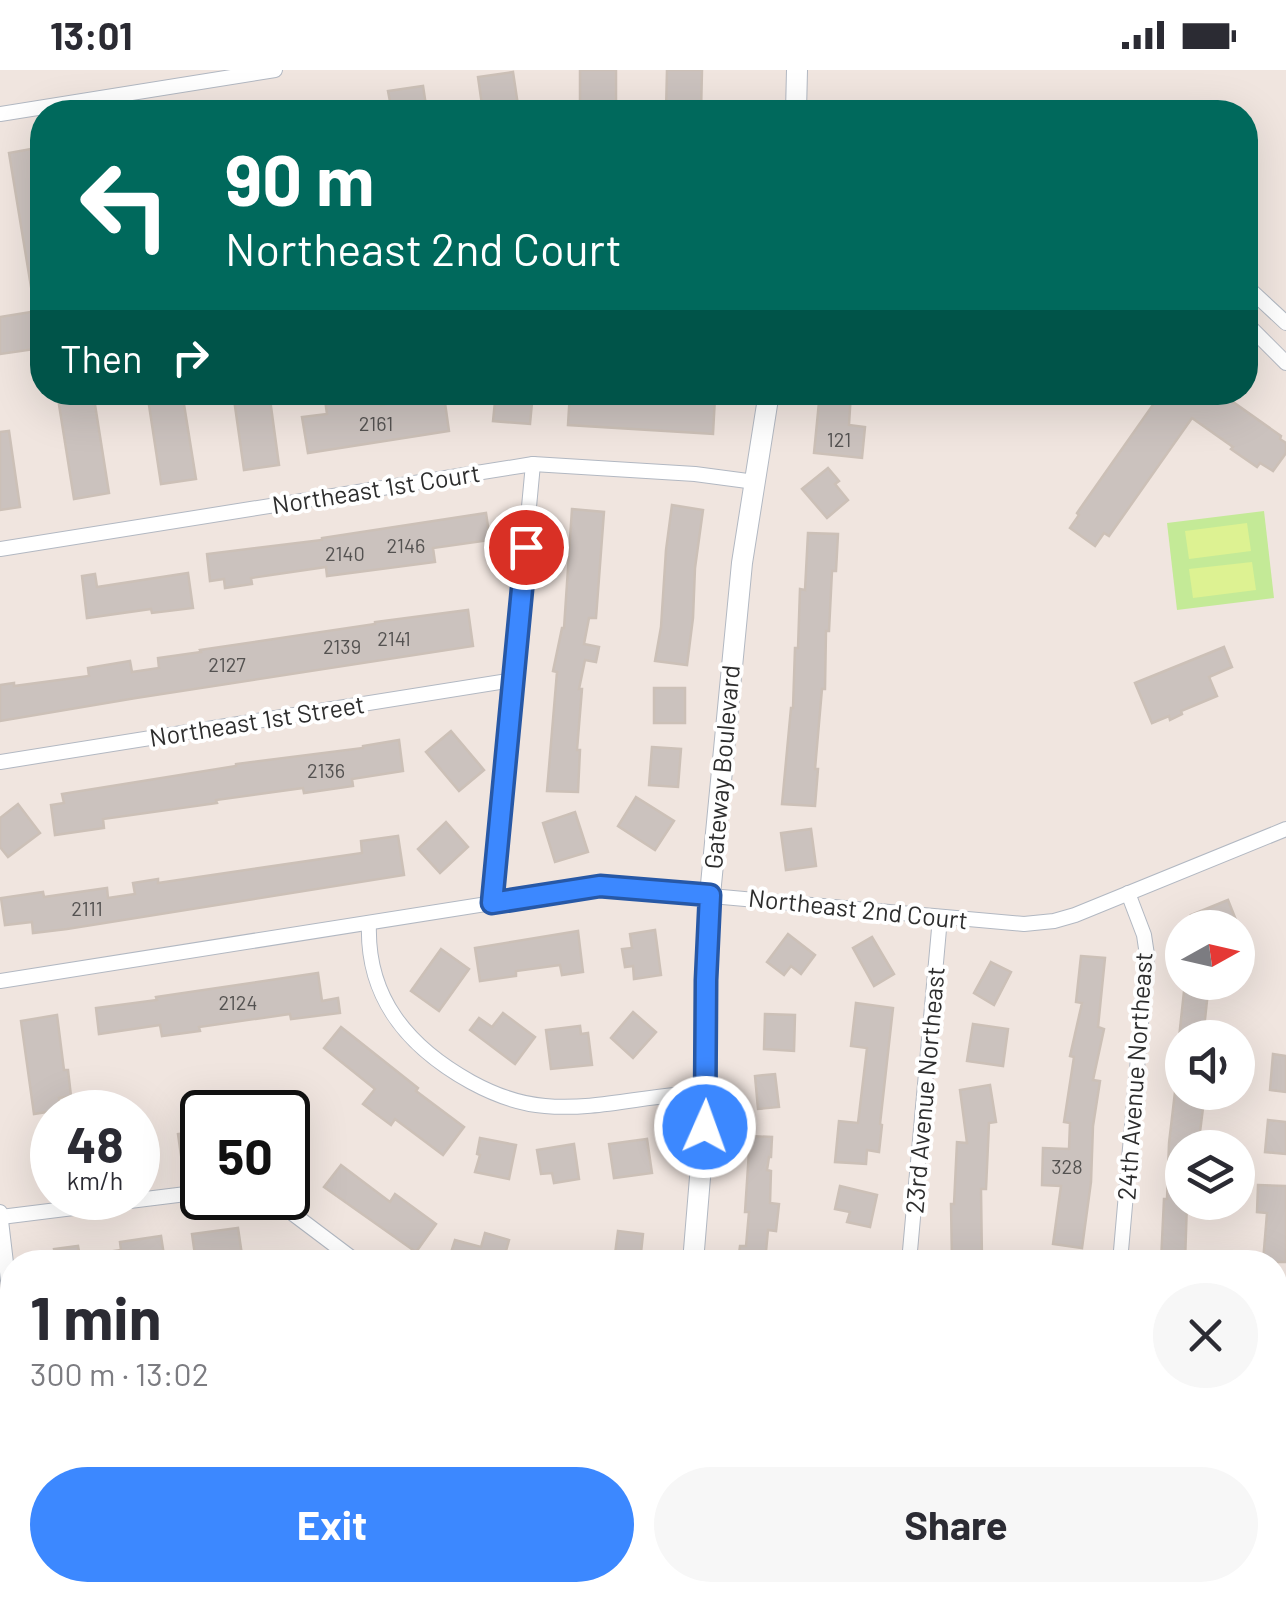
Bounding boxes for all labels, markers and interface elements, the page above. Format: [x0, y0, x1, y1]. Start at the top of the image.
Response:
text: 13:01 [50, 12, 133, 58]
text: 90 m [225, 136, 375, 220]
icon: left [60, 140, 190, 270]
text: Northeast 2nd Court [225, 221, 622, 275]
icon: right [163, 330, 218, 385]
text: Then [60, 335, 143, 381]
house number: 2161 [359, 411, 393, 435]
house number: 121 [827, 427, 851, 451]
street label: Northeast 1st Court [270, 457, 482, 519]
pin [484, 505, 569, 590]
icon: arrive [499, 520, 554, 575]
house number: 2146 [387, 533, 425, 557]
house number: 2140 [325, 541, 365, 565]
house number: 2141 [377, 626, 411, 650]
house number: 2139 [323, 634, 361, 658]
house number: 2127 [208, 652, 246, 676]
street label: Gateway Boulevard [697, 664, 745, 870]
street label: Northeast 1st Street [147, 688, 367, 752]
house number: 2136 [307, 758, 345, 782]
street label: Northeast 2nd Court [747, 882, 969, 934]
house number: 2111 [71, 896, 103, 920]
north arrow [1165, 910, 1255, 1000]
map controls [1165, 910, 1255, 1220]
street label: 24th Avenue Northeast [1110, 951, 1158, 1201]
street label: 23rd Avenue Northeast [898, 965, 950, 1215]
house number: 2124 [218, 990, 258, 1014]
button: sound [1165, 1020, 1255, 1110]
position arrow [653, 1075, 757, 1179]
speed limit sign: 50 [180, 1090, 310, 1220]
text: 48 [66, 1113, 124, 1173]
button: layers [1165, 1130, 1255, 1220]
house number: 328 [1051, 1154, 1083, 1178]
text: km/h [67, 1165, 123, 1195]
text: 1 min [30, 1280, 161, 1352]
button: close [1153, 1283, 1258, 1388]
text: 300 m · 13:02 [30, 1354, 209, 1392]
button: Exit [30, 1467, 634, 1582]
button: Share [654, 1467, 1258, 1582]

